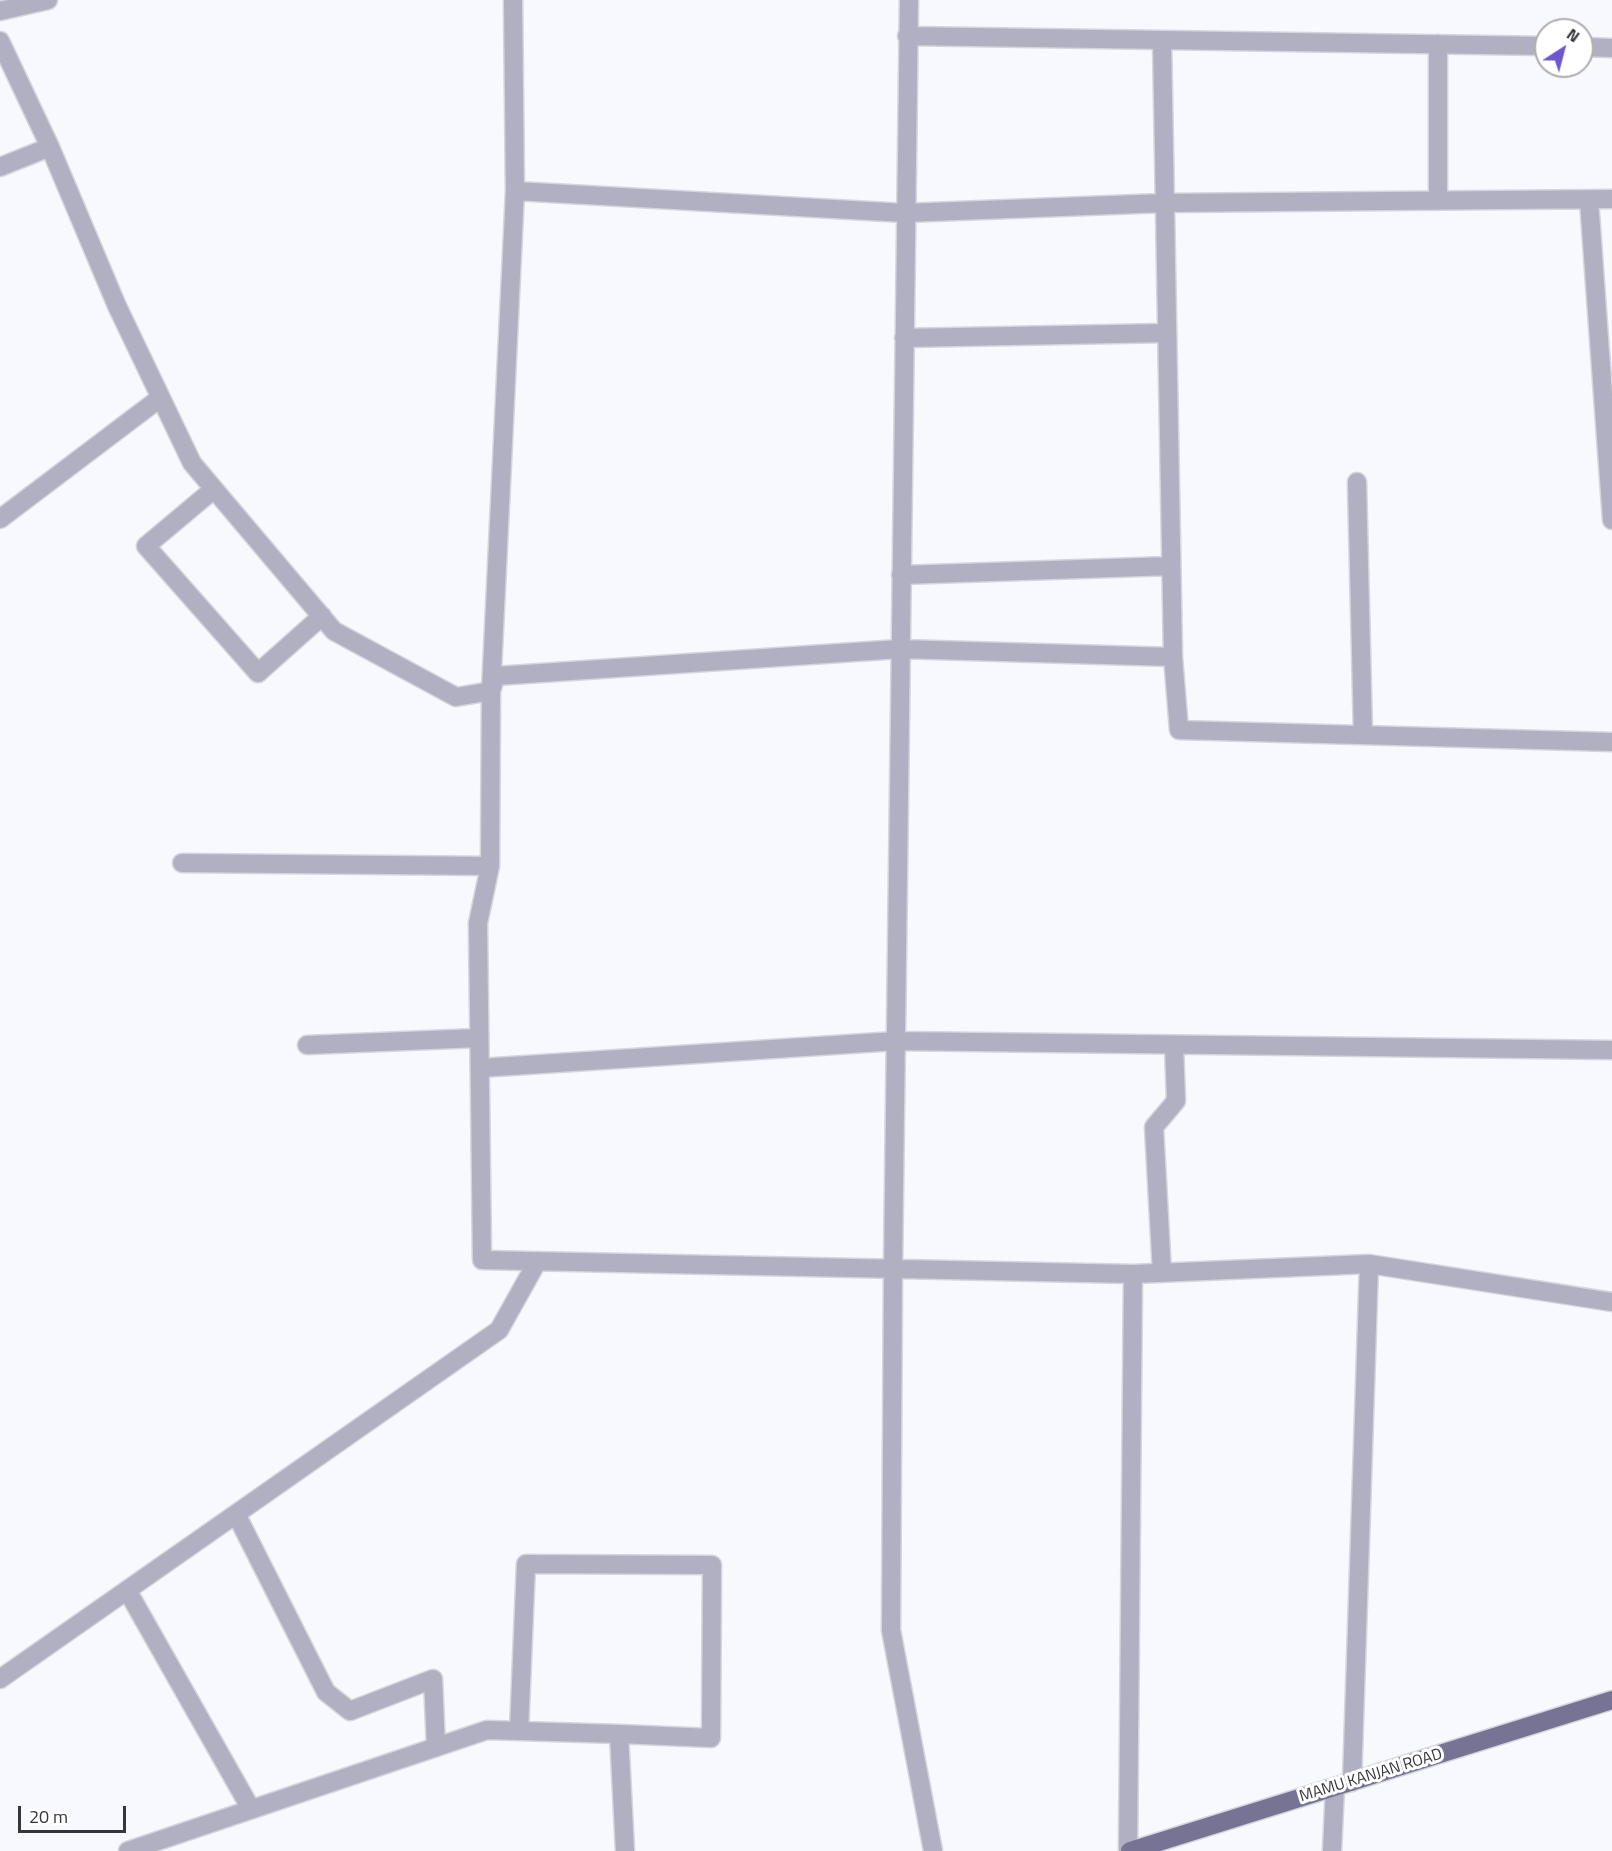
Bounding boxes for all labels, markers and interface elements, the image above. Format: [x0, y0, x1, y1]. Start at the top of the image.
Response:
north arrow [1534, 18, 1594, 78]
text: N [1562, 22, 1585, 48]
street label: MAMU KANJAN ROAD [1297, 1745, 1445, 1807]
scale bar [21, 1794, 129, 1832]
text: 20 m [29, 1803, 68, 1830]

